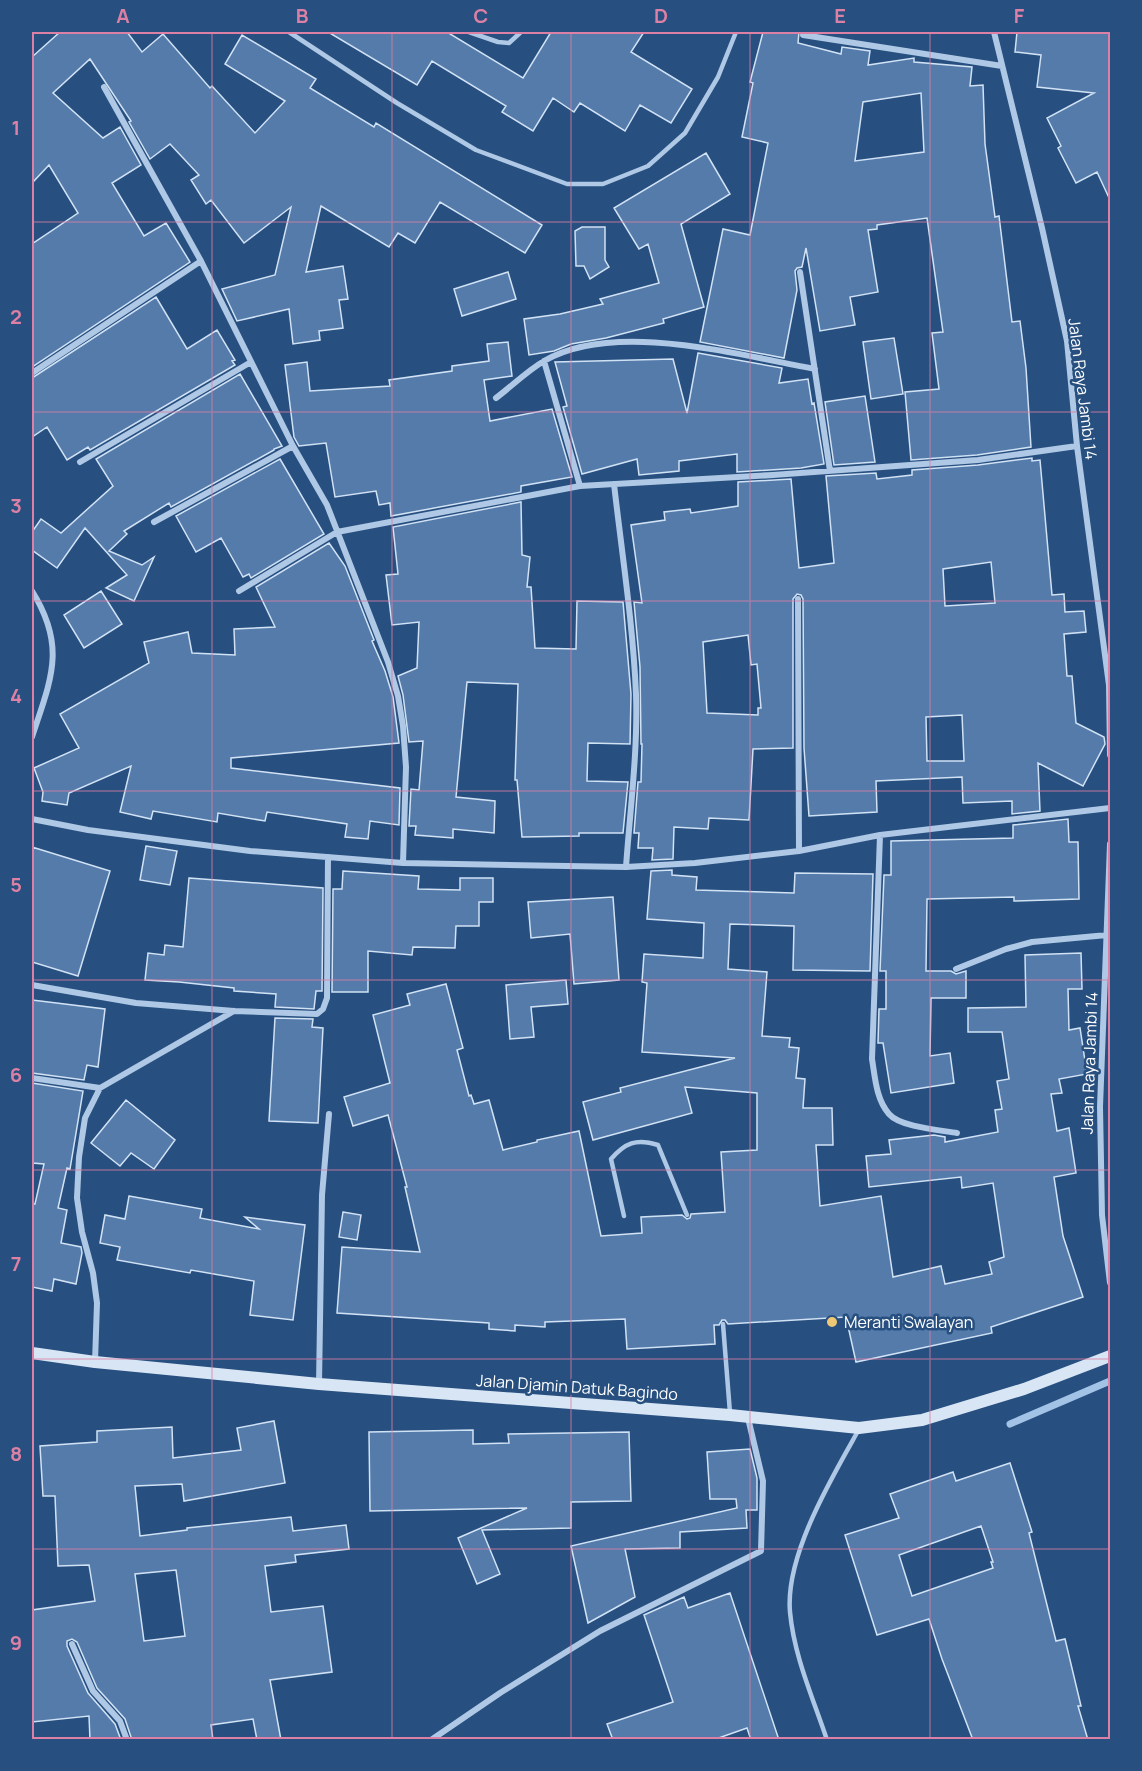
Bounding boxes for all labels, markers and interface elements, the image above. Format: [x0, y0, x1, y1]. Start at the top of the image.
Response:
text: A [116, 2, 130, 29]
text: B [296, 2, 309, 29]
text: C [474, 2, 488, 29]
text: D [654, 2, 668, 29]
text: E [834, 2, 846, 29]
text: F [1014, 2, 1025, 29]
text: 1 [12, 114, 20, 141]
text: 2 [10, 303, 22, 330]
street label: Jalan Raya Jambi 14 [1063, 317, 1103, 461]
text: 3 [10, 492, 22, 519]
text: 4 [10, 682, 22, 709]
text: 5 [10, 871, 22, 898]
street label: Jalan Raya Jambi 14 [1076, 992, 1102, 1134]
text: 6 [10, 1061, 22, 1088]
text: 7 [11, 1250, 21, 1277]
place label: Meranti Swalayan [844, 1311, 973, 1333]
marker: Meranti Swalayan [825, 1315, 839, 1329]
street label: Jalan Djamin Datuk Bagindo [475, 1369, 679, 1405]
text: 8 [10, 1440, 22, 1467]
text: 9 [10, 1629, 22, 1656]

